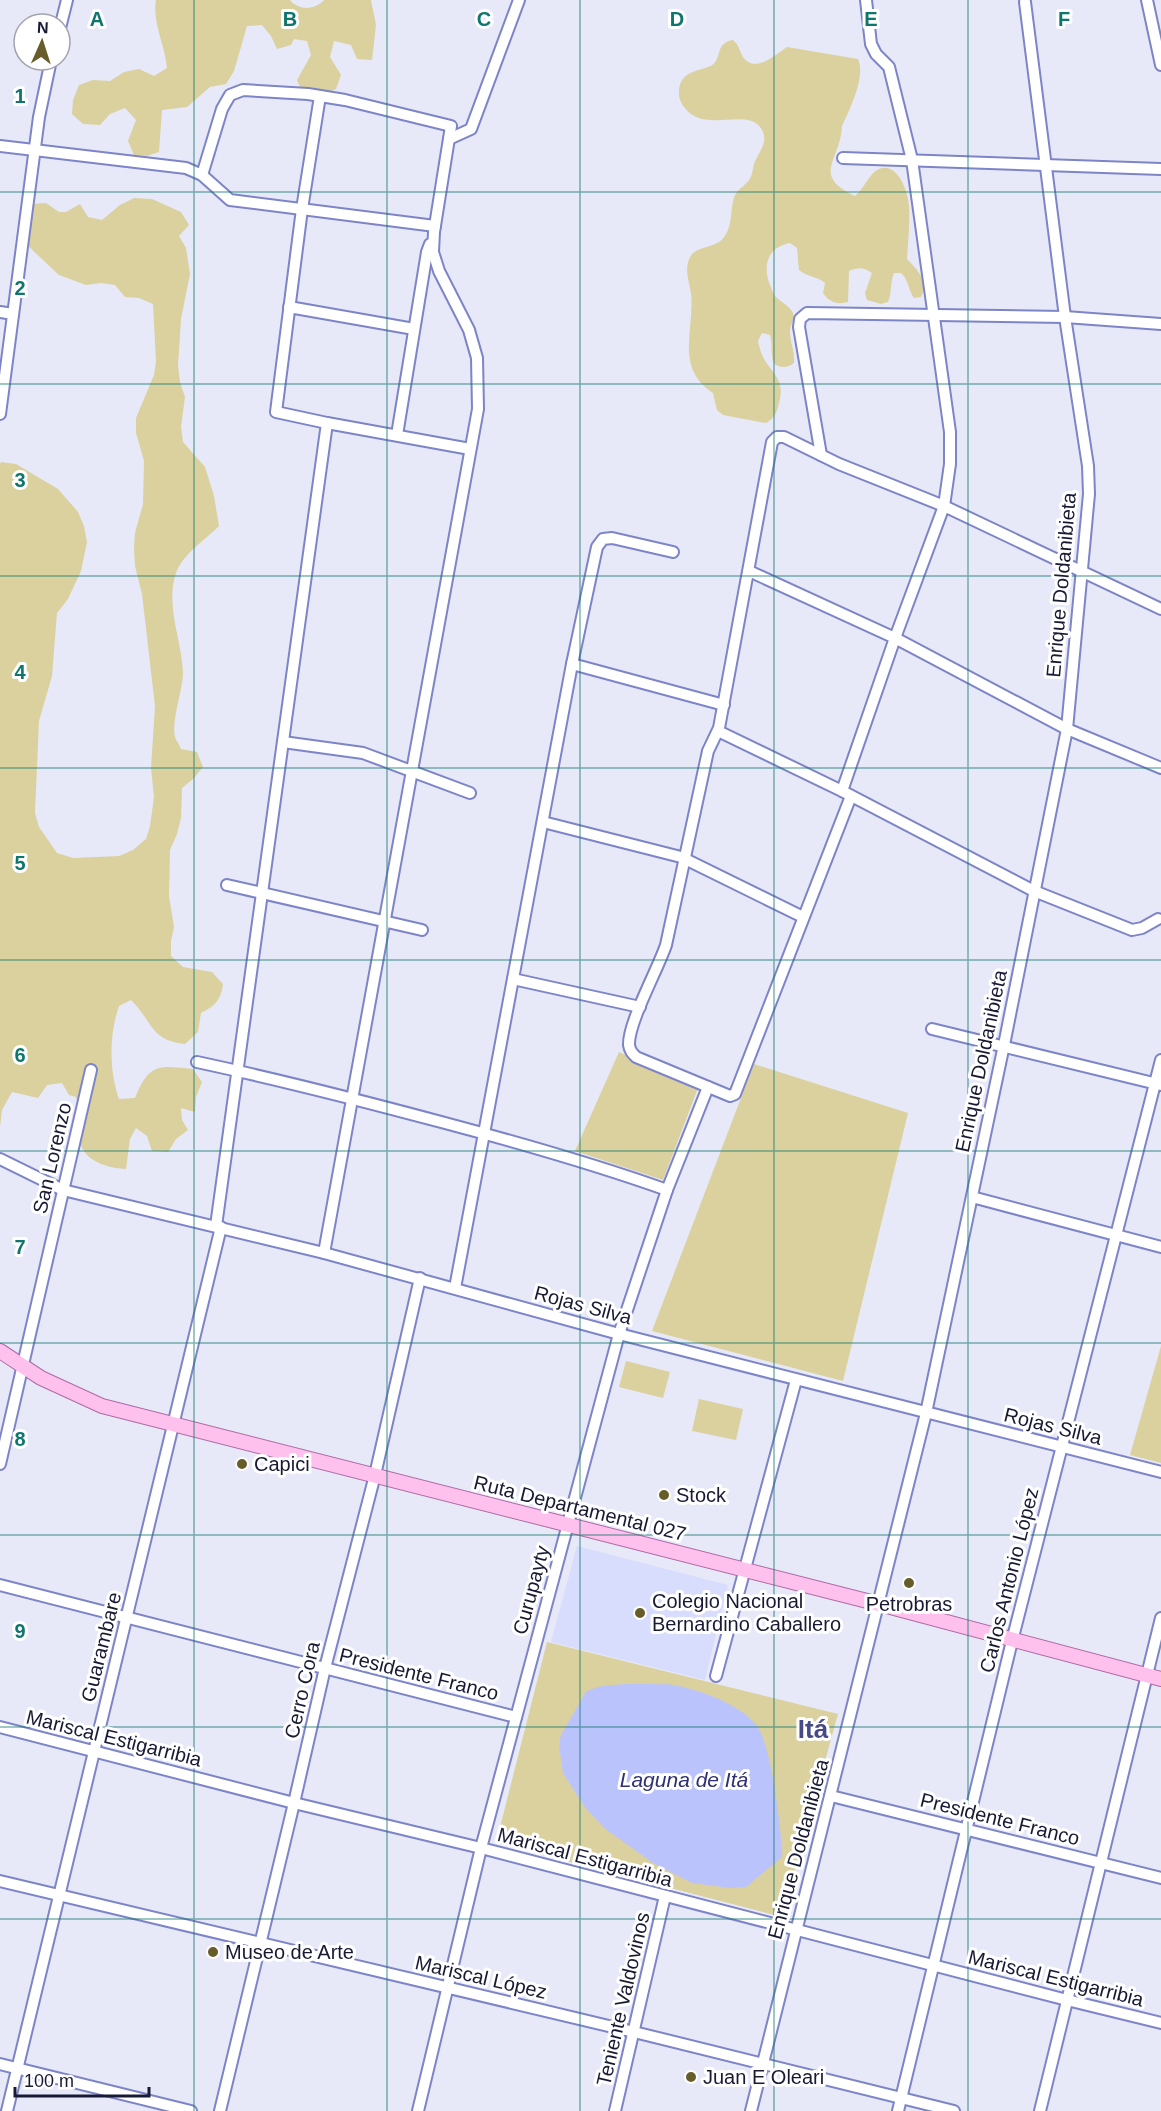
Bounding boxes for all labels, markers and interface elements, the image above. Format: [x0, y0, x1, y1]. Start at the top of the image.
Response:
text: A [90, 8, 104, 30]
text: B [283, 8, 297, 30]
text: C [477, 8, 491, 30]
text: D [670, 8, 684, 30]
text: E [864, 8, 878, 30]
text: F [1058, 8, 1070, 30]
north arrow [12, 12, 72, 72]
text: N [37, 19, 49, 36]
text: 1 [14, 85, 26, 107]
text: 2 [14, 277, 26, 299]
text: 3 [14, 469, 26, 491]
street label: Enrique Doldanibieta [1042, 491, 1080, 678]
text: 4 [14, 661, 26, 683]
text: 5 [14, 852, 26, 874]
street label: Enrique Doldanibieta [951, 967, 1011, 1154]
text: 6 [14, 1044, 26, 1066]
street label: San Lorenzo [29, 1100, 75, 1216]
text: 7 [14, 1236, 26, 1258]
street label: Rojas Silva [532, 1281, 635, 1329]
street label: Rojas Silva [1002, 1403, 1105, 1449]
text: 8 [14, 1428, 26, 1450]
place label: Capici [254, 1453, 310, 1475]
marker: Capici [235, 1457, 249, 1471]
street label: Ruta Departamental 027 [472, 1471, 688, 1545]
place label: Stock [676, 1484, 727, 1506]
street label: Carlos Antonio López [975, 1485, 1043, 1675]
marker: Stock [657, 1488, 671, 1502]
street label: Curupayty [509, 1543, 553, 1637]
marker: Petrobras [902, 1576, 916, 1590]
street label: Guarambare [77, 1590, 125, 1704]
place label: Colegio Nacional Bernardino Caballero [652, 1590, 841, 1635]
place label: Petrobras [866, 1593, 952, 1615]
marker: Colegio Nacional Bernardino Caballero [633, 1606, 647, 1620]
text: 9 [14, 1620, 26, 1642]
street label: Cerro Cora [280, 1638, 324, 1741]
street label: Presidente Franco [337, 1644, 501, 1704]
street label: Mariscal Estigarribia [24, 1706, 205, 1771]
district label: Itá [798, 1714, 829, 1744]
street label: Enrique Doldanibieta [763, 1756, 833, 1942]
water label: Laguna de Itá [620, 1768, 749, 1791]
street label: Presidente Franco [918, 1789, 1082, 1849]
street label: Mariscal Estigarribia [495, 1823, 676, 1891]
street label: Teniente Valdovinos [592, 1910, 654, 2088]
place label: Museo de Arte [225, 1941, 354, 1963]
marker: Museo de Arte [206, 1945, 220, 1959]
street label: Mariscal Estigarribia [966, 1946, 1147, 2011]
street label: Mariscal López [413, 1951, 549, 2003]
scale bar [15, 2060, 148, 2098]
place label: Juan E Oleari [703, 2066, 824, 2088]
marker: Juan E Oleari [684, 2070, 698, 2084]
text: 100 m [24, 2071, 74, 2091]

